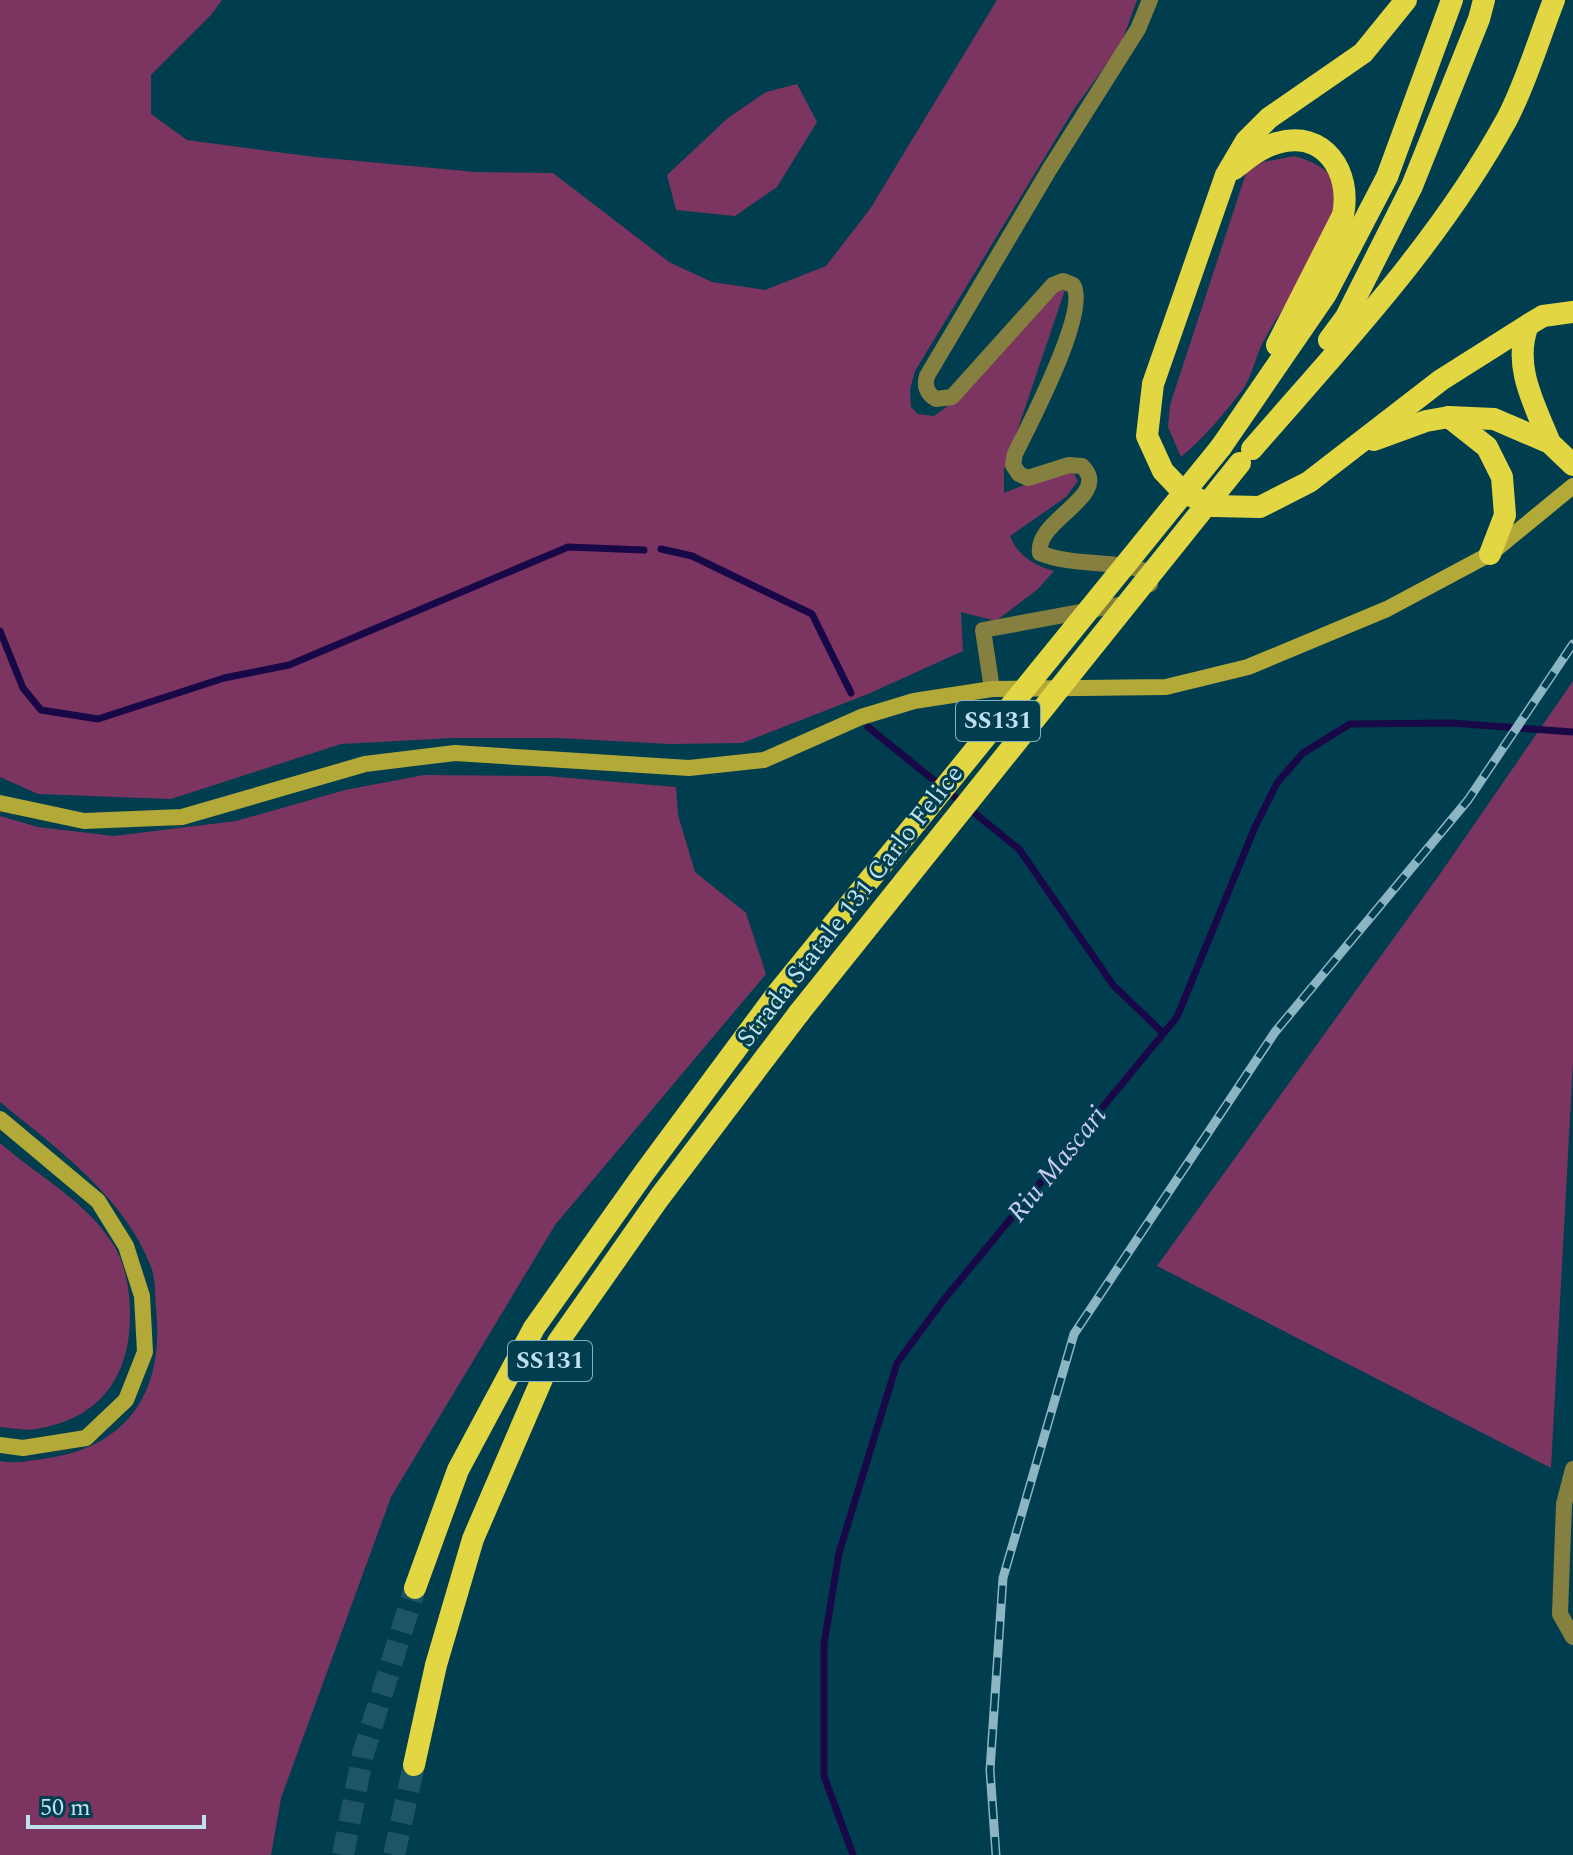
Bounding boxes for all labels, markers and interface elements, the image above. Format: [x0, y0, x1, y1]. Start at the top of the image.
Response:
road number: SS131 [956, 701, 1040, 741]
street label: Strada Statale 131 Carlo Felice [727, 756, 973, 1056]
water label: Riu Mascari [996, 1096, 1118, 1232]
road number: SS131 [508, 1341, 592, 1381]
scale bar [28, 1779, 204, 1829]
text: 50 m [40, 1790, 91, 1826]

